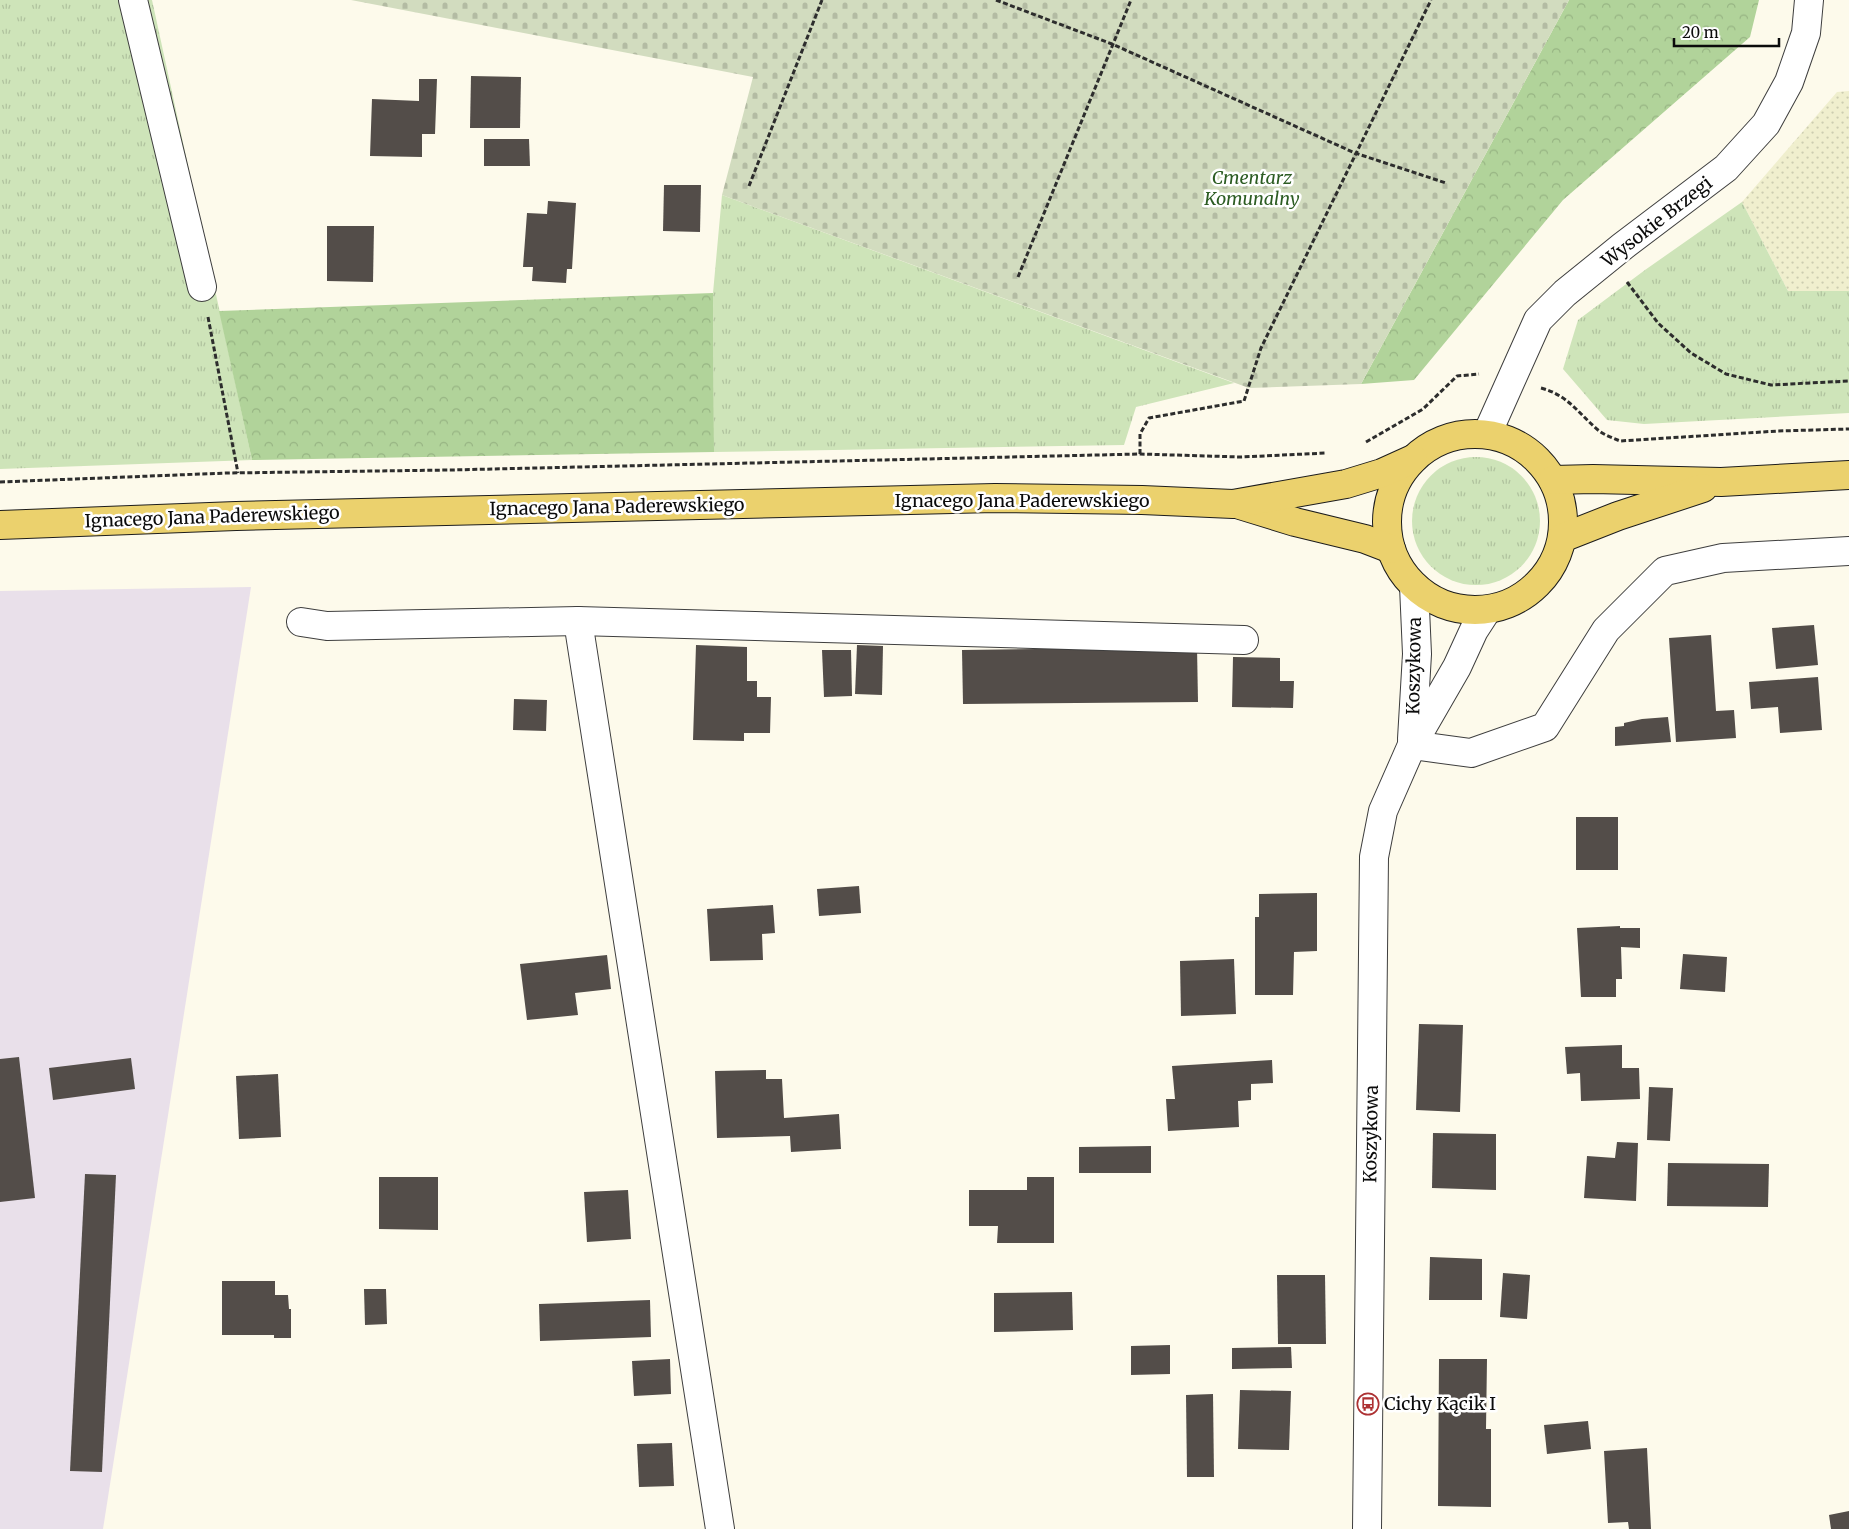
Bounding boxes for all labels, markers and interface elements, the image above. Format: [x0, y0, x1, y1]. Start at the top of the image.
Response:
scale bar [1674, 15, 1779, 47]
text: 20 m [1682, 23, 1719, 42]
park label: Cmentarz Komunalny [1203, 166, 1300, 210]
street label: Wysokie Brzegi [1596, 171, 1717, 273]
street label: Ignacego Jana Paderewskiego [894, 489, 1150, 512]
street label: Ignacego Jana Paderewskiego [489, 493, 745, 520]
street label: Ignacego Jana Paderewskiego [84, 501, 340, 532]
street label: Koszykowa [1401, 616, 1426, 715]
street label: Koszykowa [1358, 1084, 1383, 1183]
bus stop icon: Cichy Kącik I [1356, 1392, 1380, 1416]
place label: Cichy Kącik I [1384, 1392, 1496, 1415]

